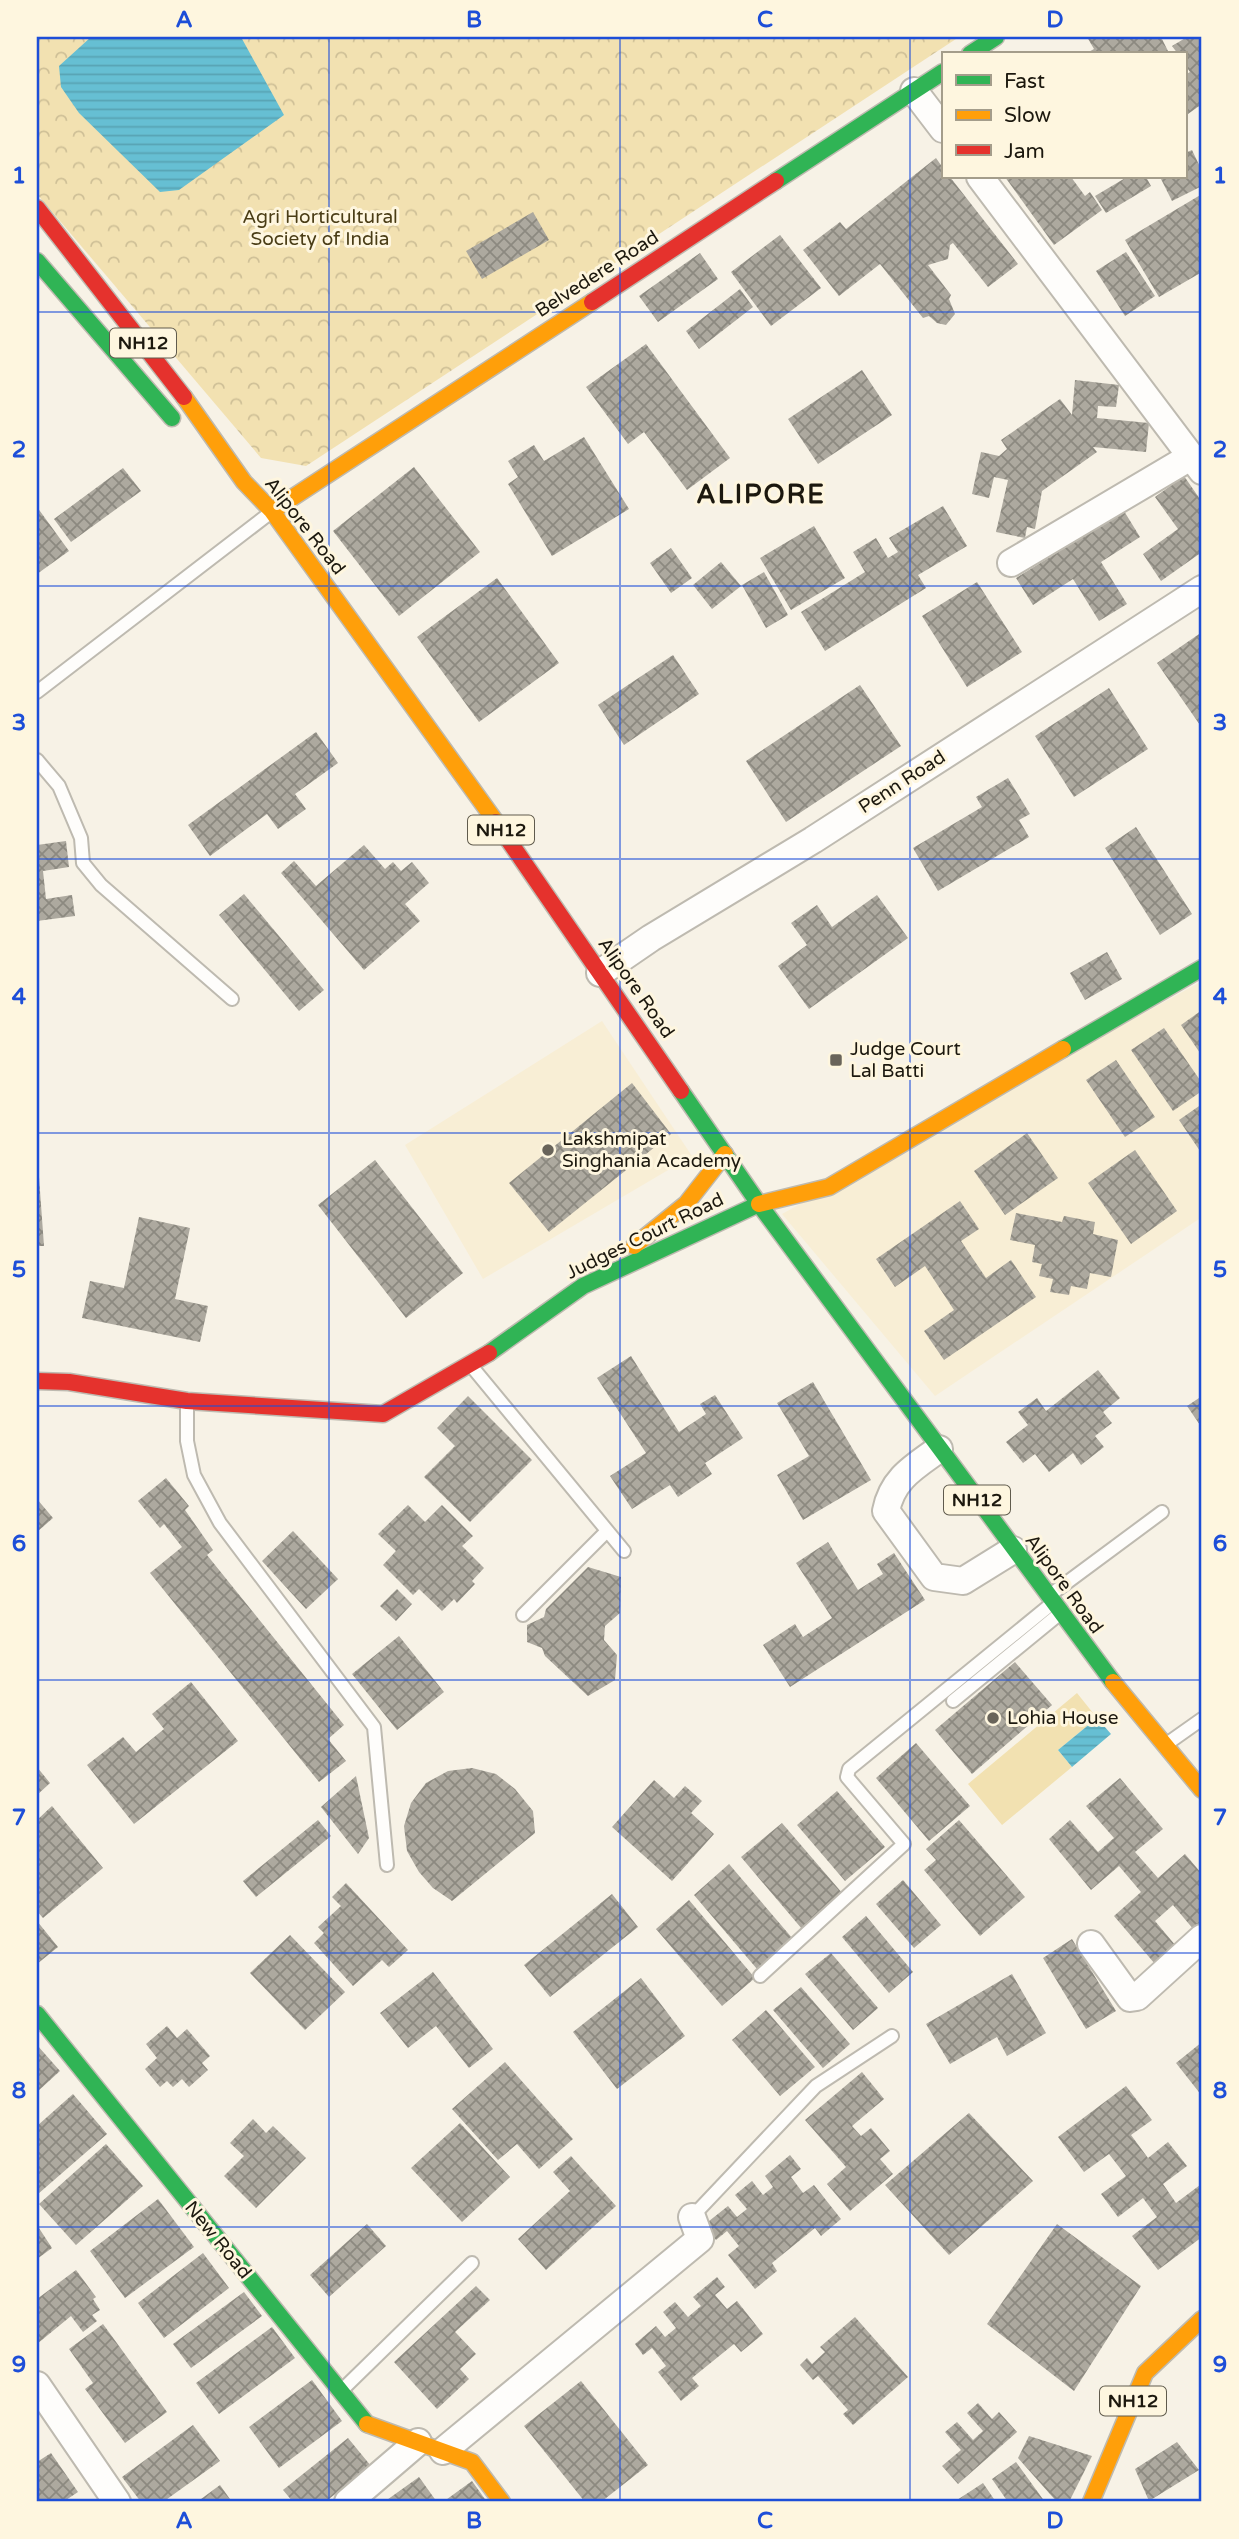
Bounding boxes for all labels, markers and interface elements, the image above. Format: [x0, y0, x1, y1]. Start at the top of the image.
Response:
text: A [175, 6, 193, 34]
text: B [466, 6, 482, 34]
text: C [757, 6, 773, 34]
text: D [1046, 6, 1064, 34]
legend [942, 52, 1186, 178]
text: Fast [1004, 69, 1045, 94]
text: Slow [1004, 103, 1052, 128]
text: Jam [1004, 139, 1045, 164]
text: 1 [12, 162, 26, 190]
text: 1 [1213, 162, 1227, 190]
park label: Agri Horticultural Society of India [242, 206, 398, 250]
street label: Belvedere Road [531, 226, 663, 322]
road number: NH12 [110, 328, 176, 358]
text: 2 [12, 436, 26, 464]
text: 2 [1213, 436, 1227, 464]
street label: Alipore Road [260, 473, 350, 579]
district label: ALIPORE [696, 479, 826, 510]
text: 3 [12, 709, 26, 737]
text: 3 [1213, 709, 1227, 737]
street label: Penn Road [854, 746, 950, 818]
road number: NH12 [468, 816, 534, 844]
street label: Alipore Road [593, 934, 679, 1042]
text: 4 [12, 983, 27, 1011]
text: 4 [1213, 983, 1228, 1011]
place label: Judge Court Lal Batti [850, 1038, 961, 1082]
marker: Judge Court Lal Batti [828, 1052, 844, 1068]
place label: Lakshmipat Singhania Academy [562, 1128, 741, 1172]
marker: Lakshmipat Singhania Academy [540, 1142, 556, 1158]
street label: Judges Court Road [563, 1188, 727, 1284]
text: 5 [12, 1256, 26, 1284]
text: 5 [1213, 1256, 1227, 1284]
road number: NH12 [944, 1485, 1010, 1514]
text: 6 [12, 1530, 26, 1558]
street label: Alipore Road [1021, 1530, 1107, 1638]
text: 6 [1213, 1530, 1227, 1558]
place label: Lohia House [1007, 1707, 1119, 1729]
marker: Lohia House [985, 1710, 1001, 1726]
text: 7 [12, 1804, 26, 1832]
text: 7 [1213, 1804, 1227, 1832]
text: 8 [12, 2077, 26, 2105]
text: 8 [1213, 2077, 1227, 2105]
street label: New Road [180, 2197, 256, 2283]
text: 9 [12, 2351, 26, 2379]
text: 9 [1213, 2351, 1227, 2379]
road number: NH12 [1100, 2386, 1166, 2416]
text: A [175, 2507, 193, 2535]
text: B [466, 2507, 482, 2535]
text: C [757, 2507, 773, 2535]
text: D [1046, 2507, 1064, 2535]

